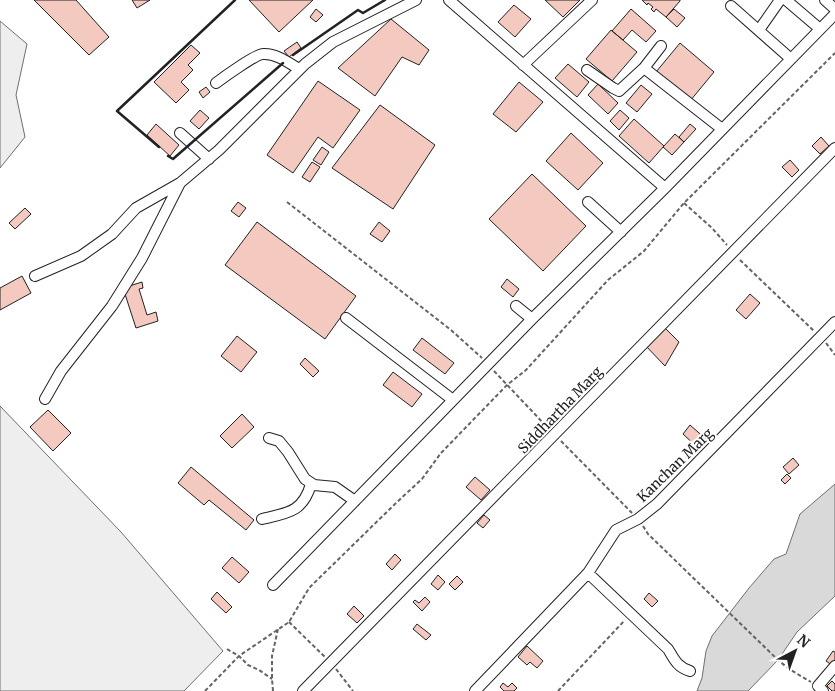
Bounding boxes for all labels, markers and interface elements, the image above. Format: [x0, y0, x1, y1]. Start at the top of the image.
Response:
street label: Siddhartha Marg [514, 362, 606, 457]
street label: Kanchan Marg [633, 424, 717, 506]
north arrow [770, 626, 820, 676]
text: N [793, 631, 814, 652]

